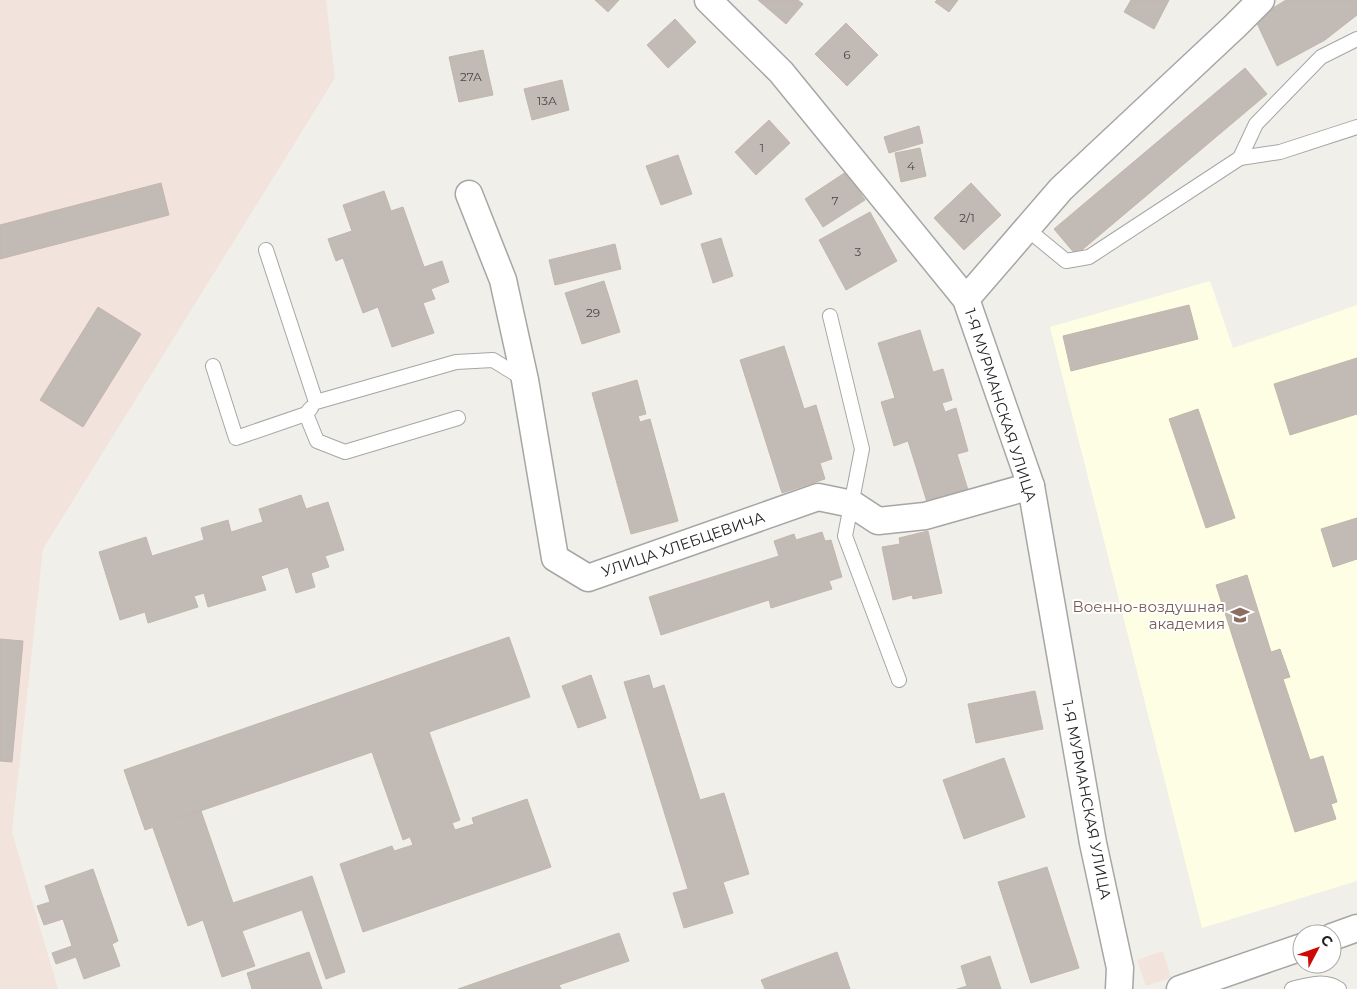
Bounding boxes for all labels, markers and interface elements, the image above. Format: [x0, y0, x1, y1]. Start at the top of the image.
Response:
house number: 6 [843, 47, 851, 62]
house number: 27А [460, 69, 482, 84]
house number: 13А [537, 93, 557, 108]
house number: 1 [760, 140, 764, 155]
house number: 4 [907, 158, 915, 173]
house number: 7 [831, 193, 839, 208]
house number: 2/1 [959, 210, 975, 225]
house number: 3 [855, 244, 862, 259]
house number: 29 [586, 305, 600, 320]
street label: 1-Я МУРМАНСКАЯ УЛИЦА [961, 306, 1041, 504]
street label: УЛИЦА ХЛЕБЦЕВИЧА [599, 507, 767, 581]
place label: Военно-воздушная академия [1073, 597, 1225, 633]
school or university icon: Военно-воздушная академия [1229, 604, 1251, 626]
street label: 1-Я МУРМАНСКАЯ УЛИЦА [1058, 699, 1116, 901]
north arrow [1292, 924, 1342, 974]
text: С [1317, 931, 1337, 950]

